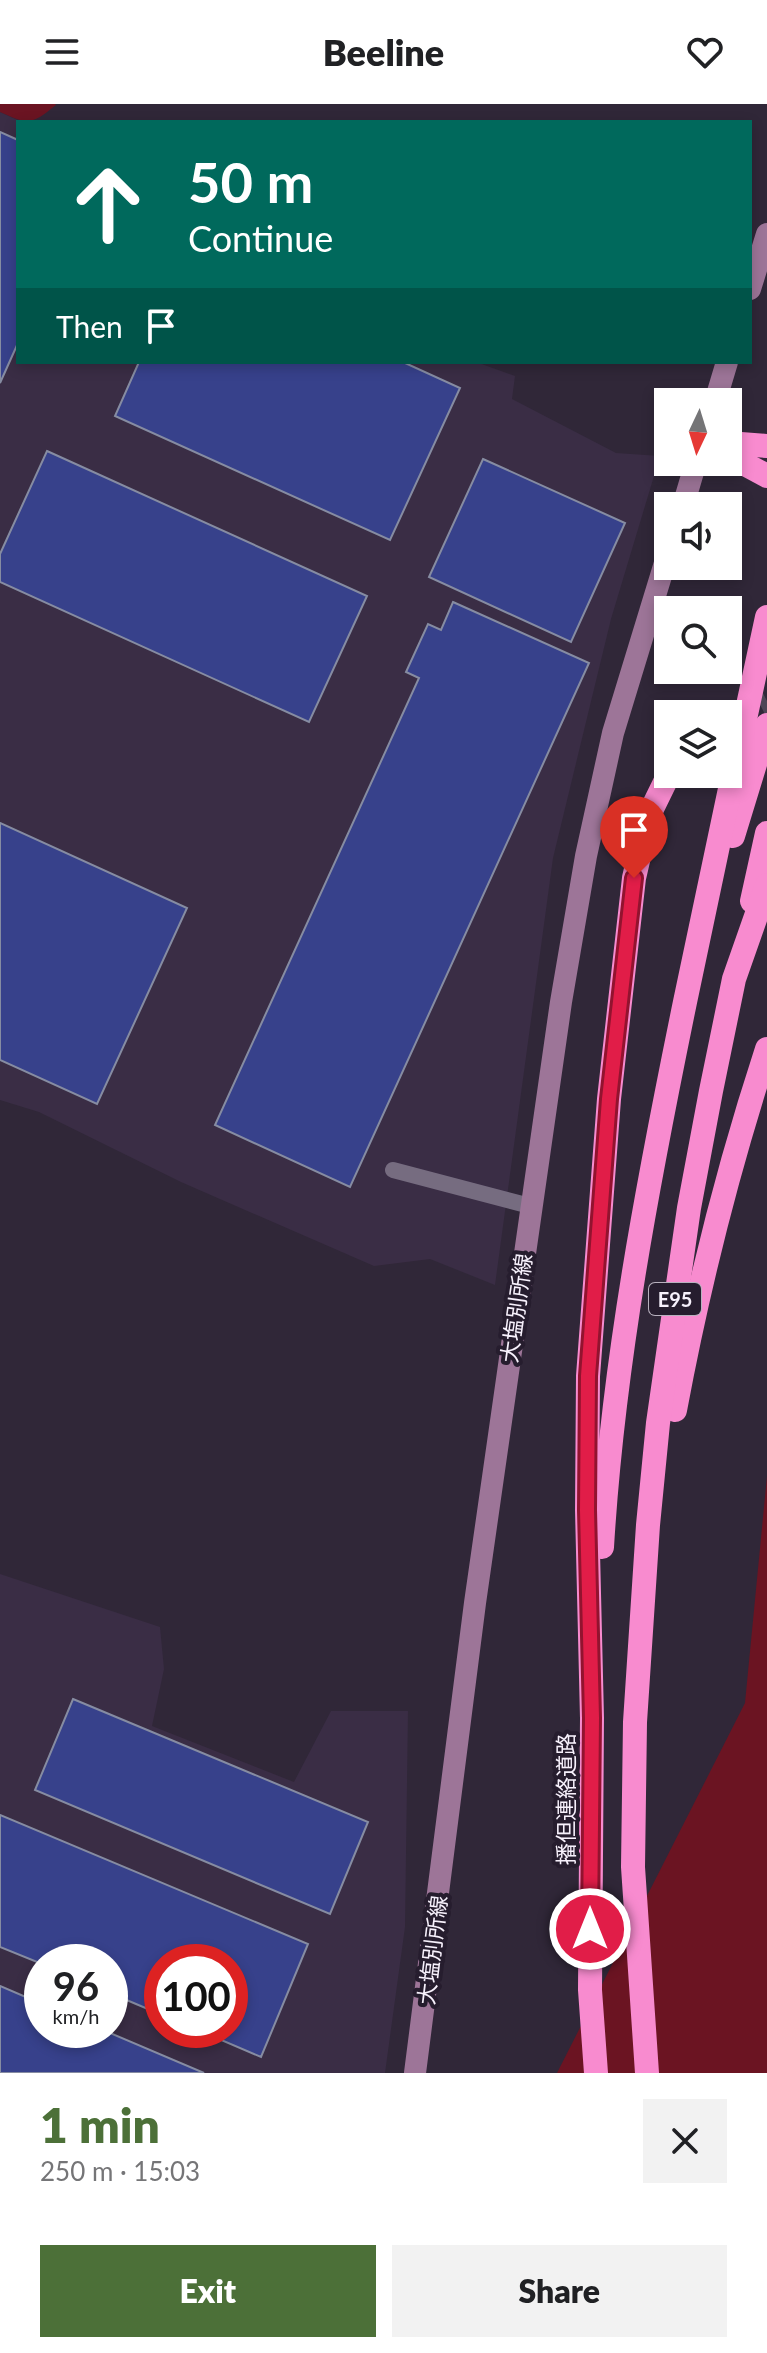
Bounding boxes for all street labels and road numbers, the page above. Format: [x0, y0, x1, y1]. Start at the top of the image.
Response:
street label: 大塩別所線 [495, 1252, 537, 1364]
road number: E95 [649, 1283, 701, 1315]
street label: 播但連絡道路 [552, 1733, 579, 1865]
street label: 大塩別所線 [412, 1894, 452, 2006]

